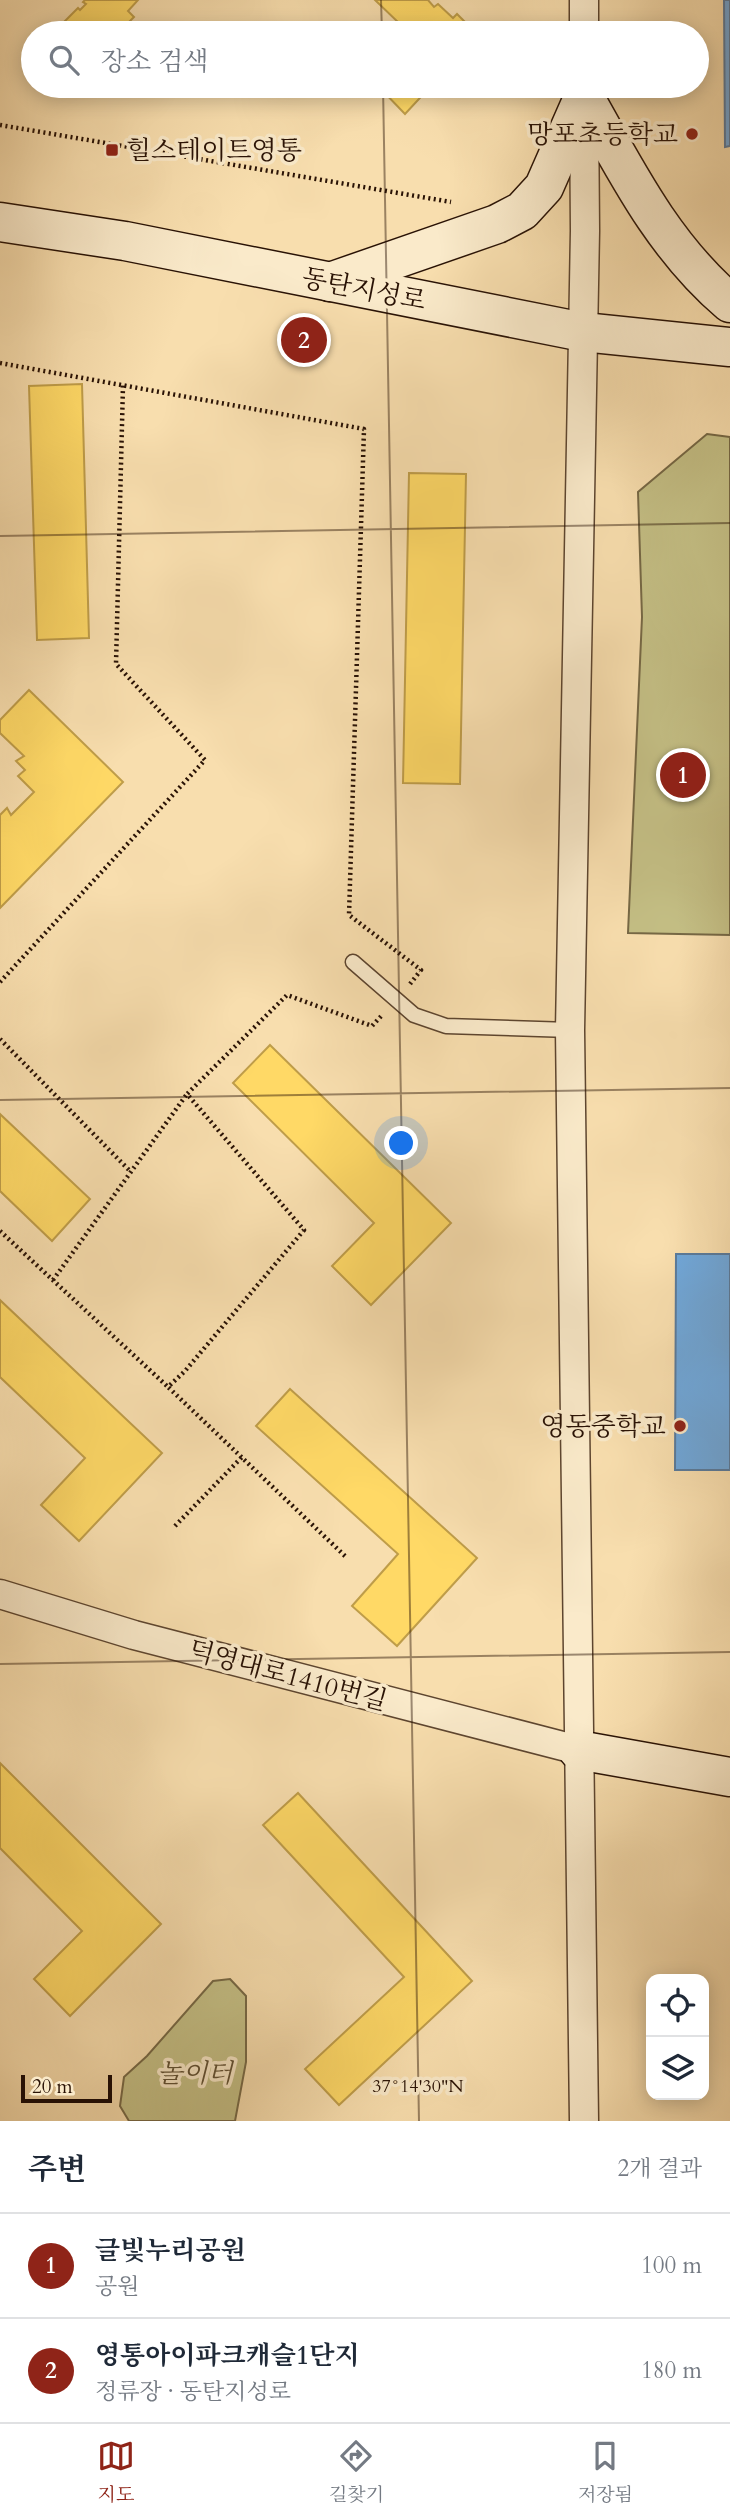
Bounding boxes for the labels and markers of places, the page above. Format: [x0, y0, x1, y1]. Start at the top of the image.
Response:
place label: 망포초등학교 [527, 117, 678, 152]
marker: 망포초등학교 [684, 126, 700, 142]
place label: 힐스테이트영통 [126, 133, 302, 168]
marker: 힐스테이트영통 [104, 142, 120, 158]
pin: 2 [281, 314, 327, 366]
pin: 1 [660, 749, 706, 801]
place label: 영동중학교 [540, 1409, 666, 1444]
marker: 영동중학교 [672, 1418, 688, 1434]

